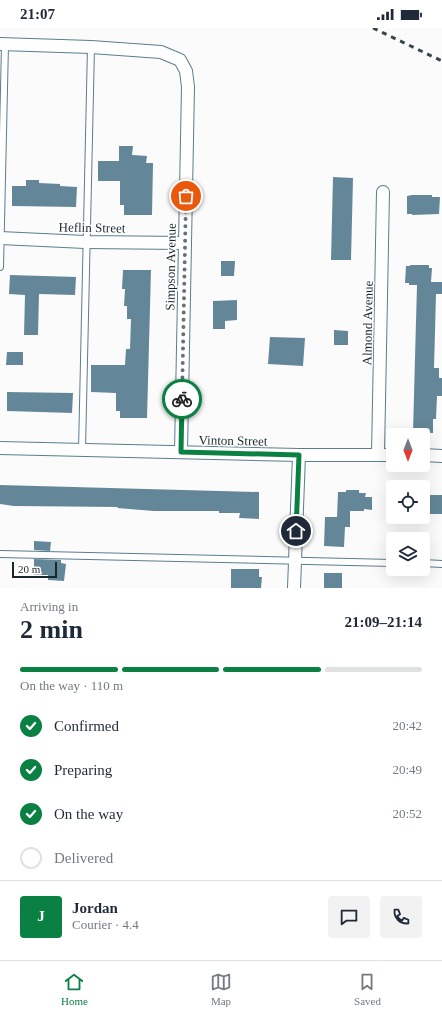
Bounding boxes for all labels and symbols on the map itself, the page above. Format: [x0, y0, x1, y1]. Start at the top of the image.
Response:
pin [169, 179, 203, 213]
street label: Heflin Street [58, 219, 126, 236]
street label: Simpson Avenue [162, 223, 179, 311]
street label: Almond Avenue [359, 280, 376, 365]
courier [162, 379, 202, 419]
north arrow [386, 428, 430, 472]
street label: Vinton Street [198, 432, 268, 449]
pin [279, 514, 313, 548]
scale bar [12, 560, 57, 579]

